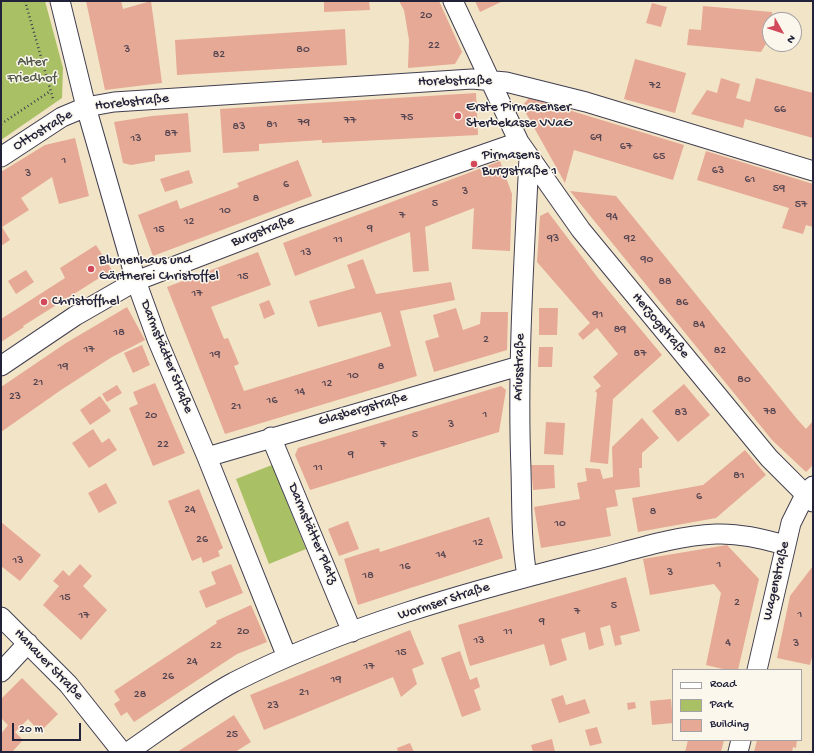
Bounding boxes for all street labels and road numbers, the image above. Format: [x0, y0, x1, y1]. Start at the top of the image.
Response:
street label: Horebstraße [418, 73, 492, 91]
street label: Horebstraße [94, 91, 170, 115]
street label: Ottostraße [10, 107, 76, 155]
street label: Burgstraße [229, 212, 297, 252]
street label: Herzogstraße [628, 290, 692, 362]
street label: Darmstädter Straße [136, 298, 196, 416]
street label: Ariusstraße [510, 333, 530, 401]
street label: Glasbergstraße [317, 389, 409, 431]
street label: Darmstätter Platz [283, 481, 341, 587]
street label: Wagenstraße [760, 540, 794, 622]
street label: Wormser Straße [396, 579, 492, 625]
street label: Hanauer Straße [10, 626, 86, 704]

